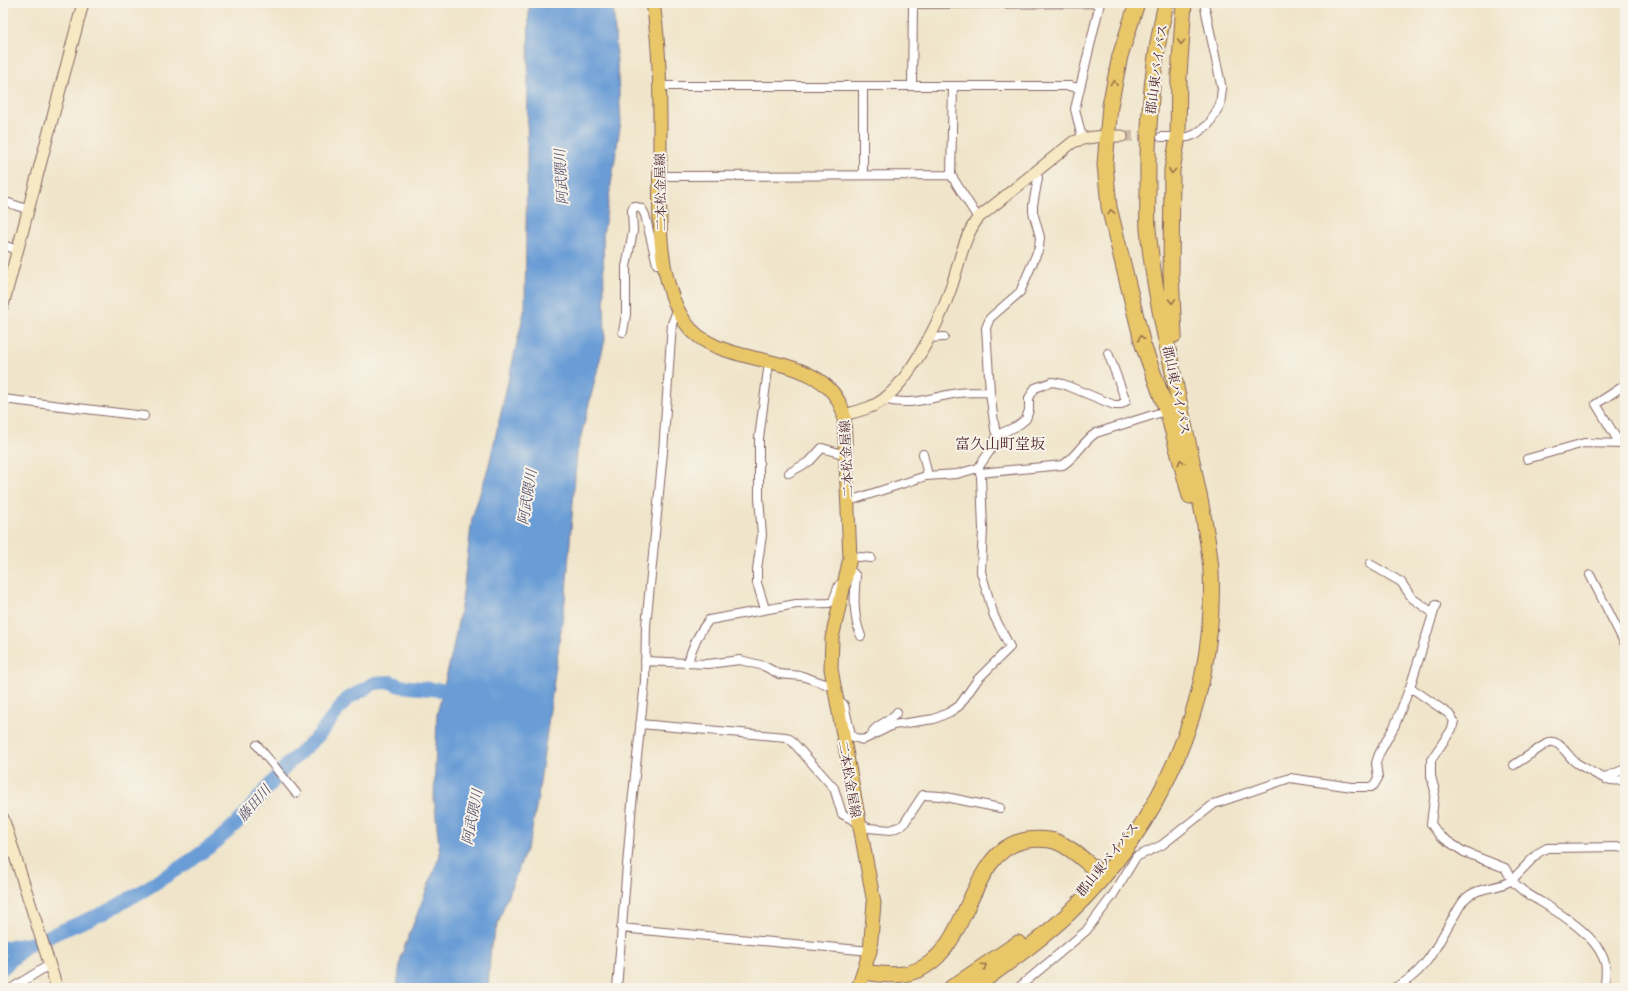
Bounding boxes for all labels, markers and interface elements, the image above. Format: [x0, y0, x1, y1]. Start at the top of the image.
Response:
street label: 郡山東バイパス [1143, 23, 1171, 115]
one-way arrow [1177, 39, 1185, 45]
one-way arrow [1109, 80, 1118, 86]
water label: 阿武隈川 [551, 147, 572, 205]
street label: 二本松金屋線 [652, 153, 670, 231]
one-way arrow [1168, 168, 1177, 174]
one-way arrow [1107, 209, 1115, 215]
one-way arrow [1167, 298, 1176, 304]
one-way arrow [1137, 335, 1146, 342]
street label: 郡山東バイパス [1159, 344, 1193, 436]
street label: 二本松金屋線 [837, 420, 857, 498]
district label: 富久山町堂坂 [955, 435, 1045, 454]
one-way arrow [1177, 458, 1186, 465]
water label: 阿武隈川 [515, 466, 542, 526]
street label: 二本松金屋線 [834, 739, 864, 819]
water label: 藤田川 [234, 780, 277, 825]
water label: 阿武隈川 [459, 786, 488, 846]
street label: 郡山東バイパス [1073, 819, 1143, 900]
one-way arrow [980, 963, 987, 971]

